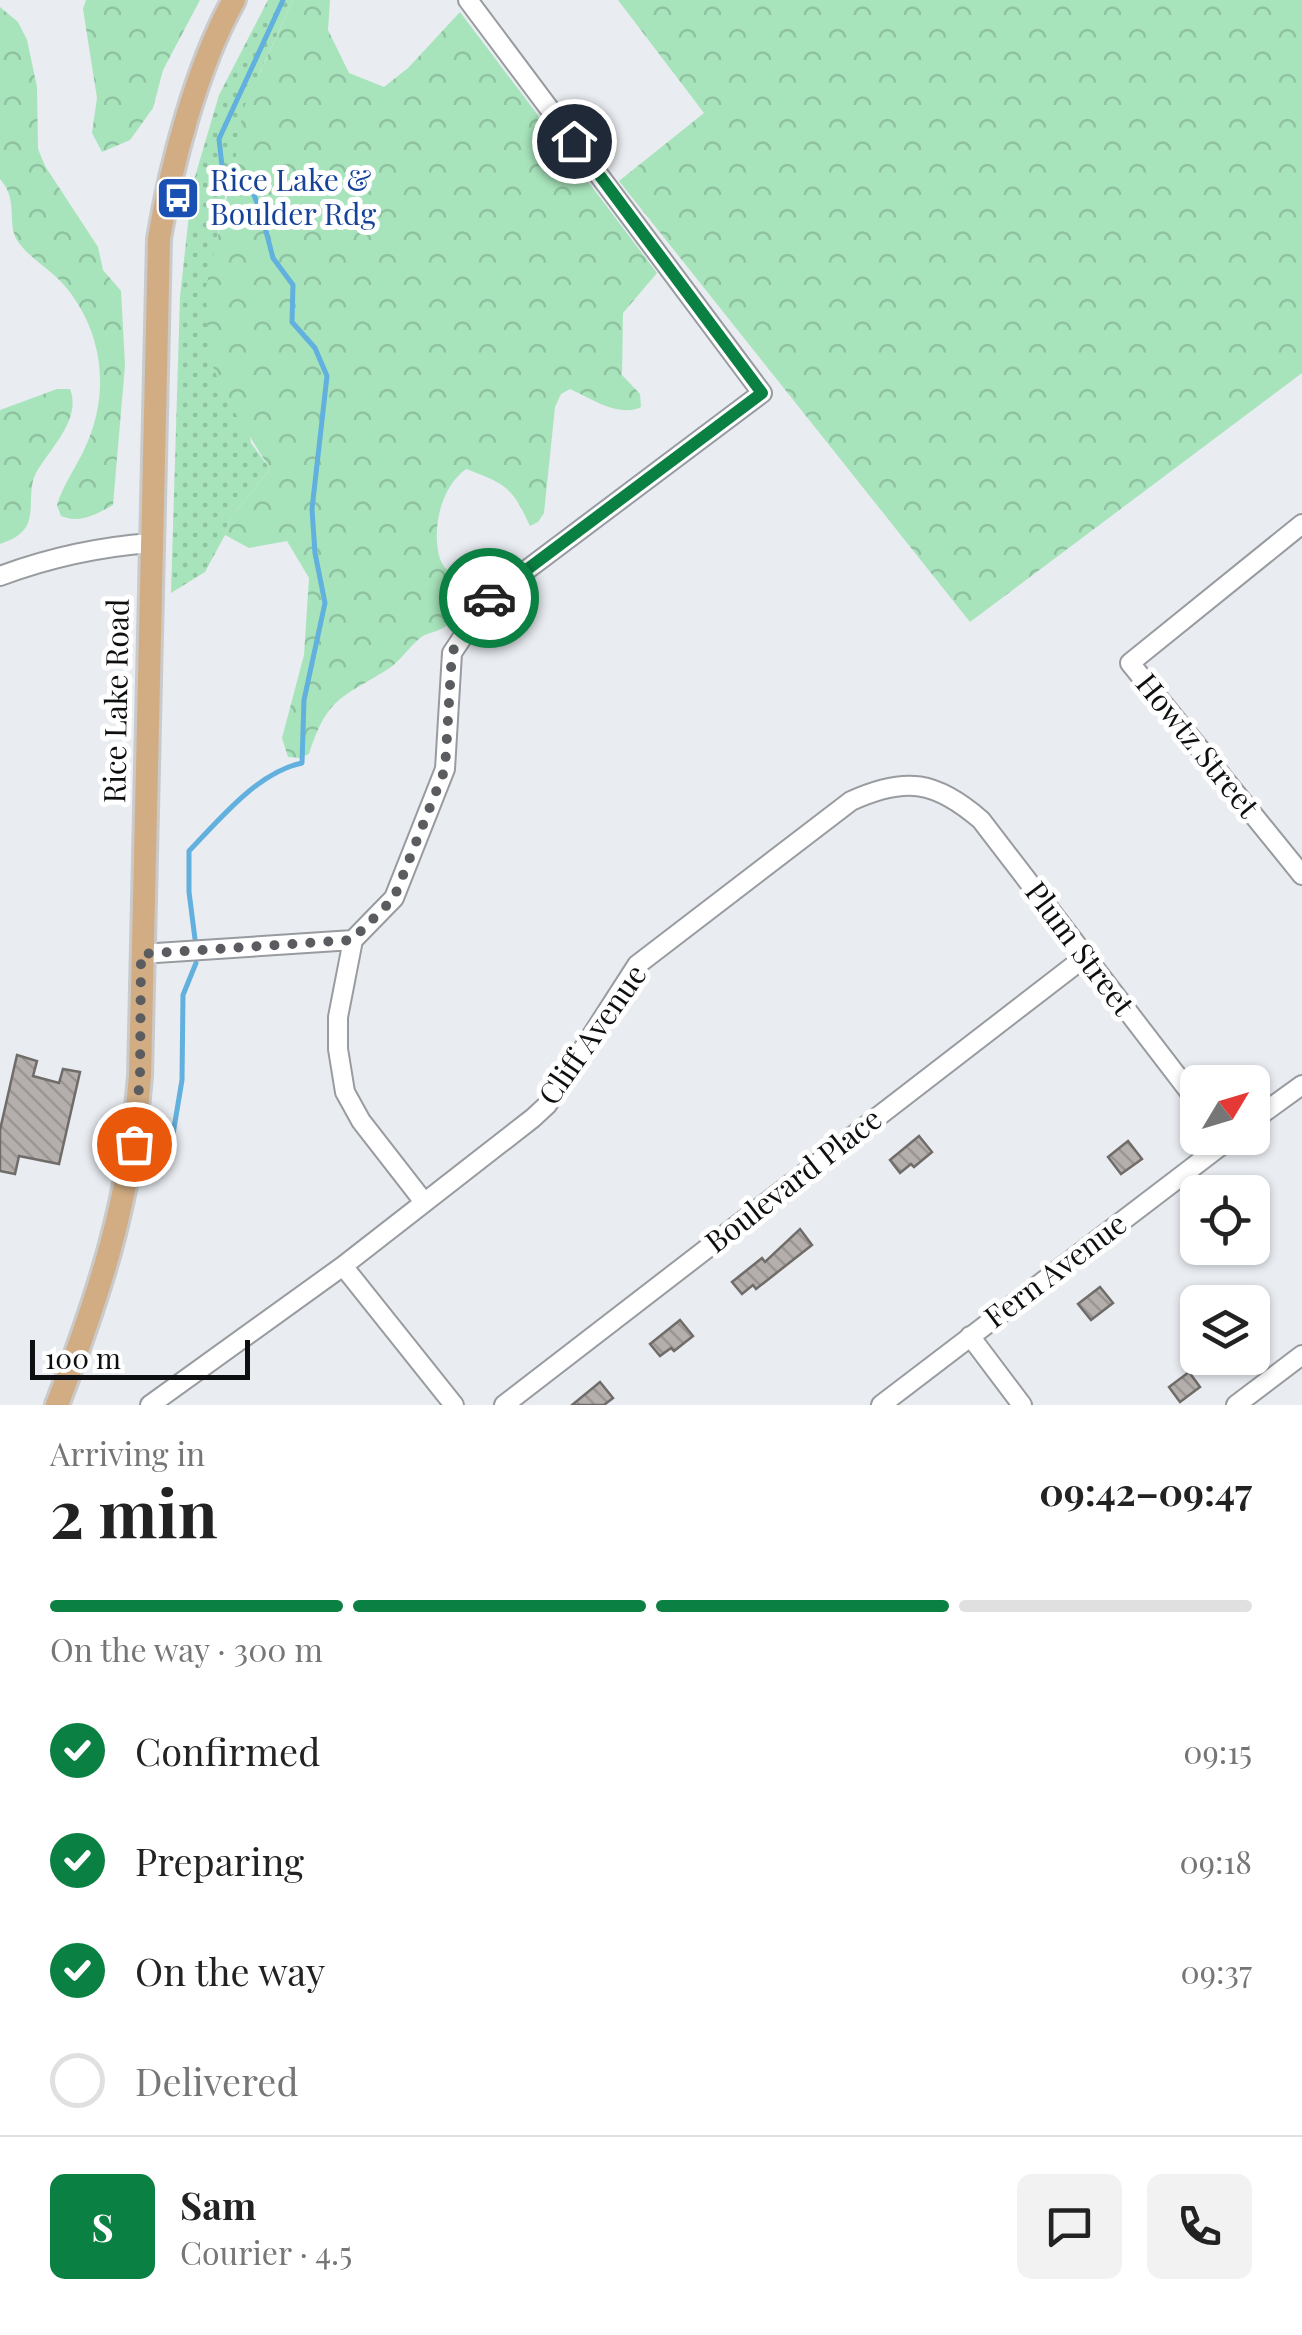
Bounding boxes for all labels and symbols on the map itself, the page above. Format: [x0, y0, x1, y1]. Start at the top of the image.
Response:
pin [532, 99, 617, 184]
place label: Rice Lake & Boulder Rdg [210, 159, 377, 233]
bus stop icon: Rice Lake & Boulder Rdg [155, 175, 201, 221]
courier [439, 548, 539, 648]
street label: Rice Lake Road [93, 598, 137, 804]
street label: Howtz Street [1128, 664, 1269, 825]
street label: Plum Street [1017, 873, 1144, 1023]
street label: Cliff Avenue [528, 956, 655, 1112]
north arrow [1180, 1065, 1270, 1155]
street label: Boulevard Place [696, 1098, 889, 1261]
pin [92, 1102, 177, 1187]
street label: Fern Avenue [976, 1203, 1134, 1336]
scale bar [30, 1335, 250, 1380]

